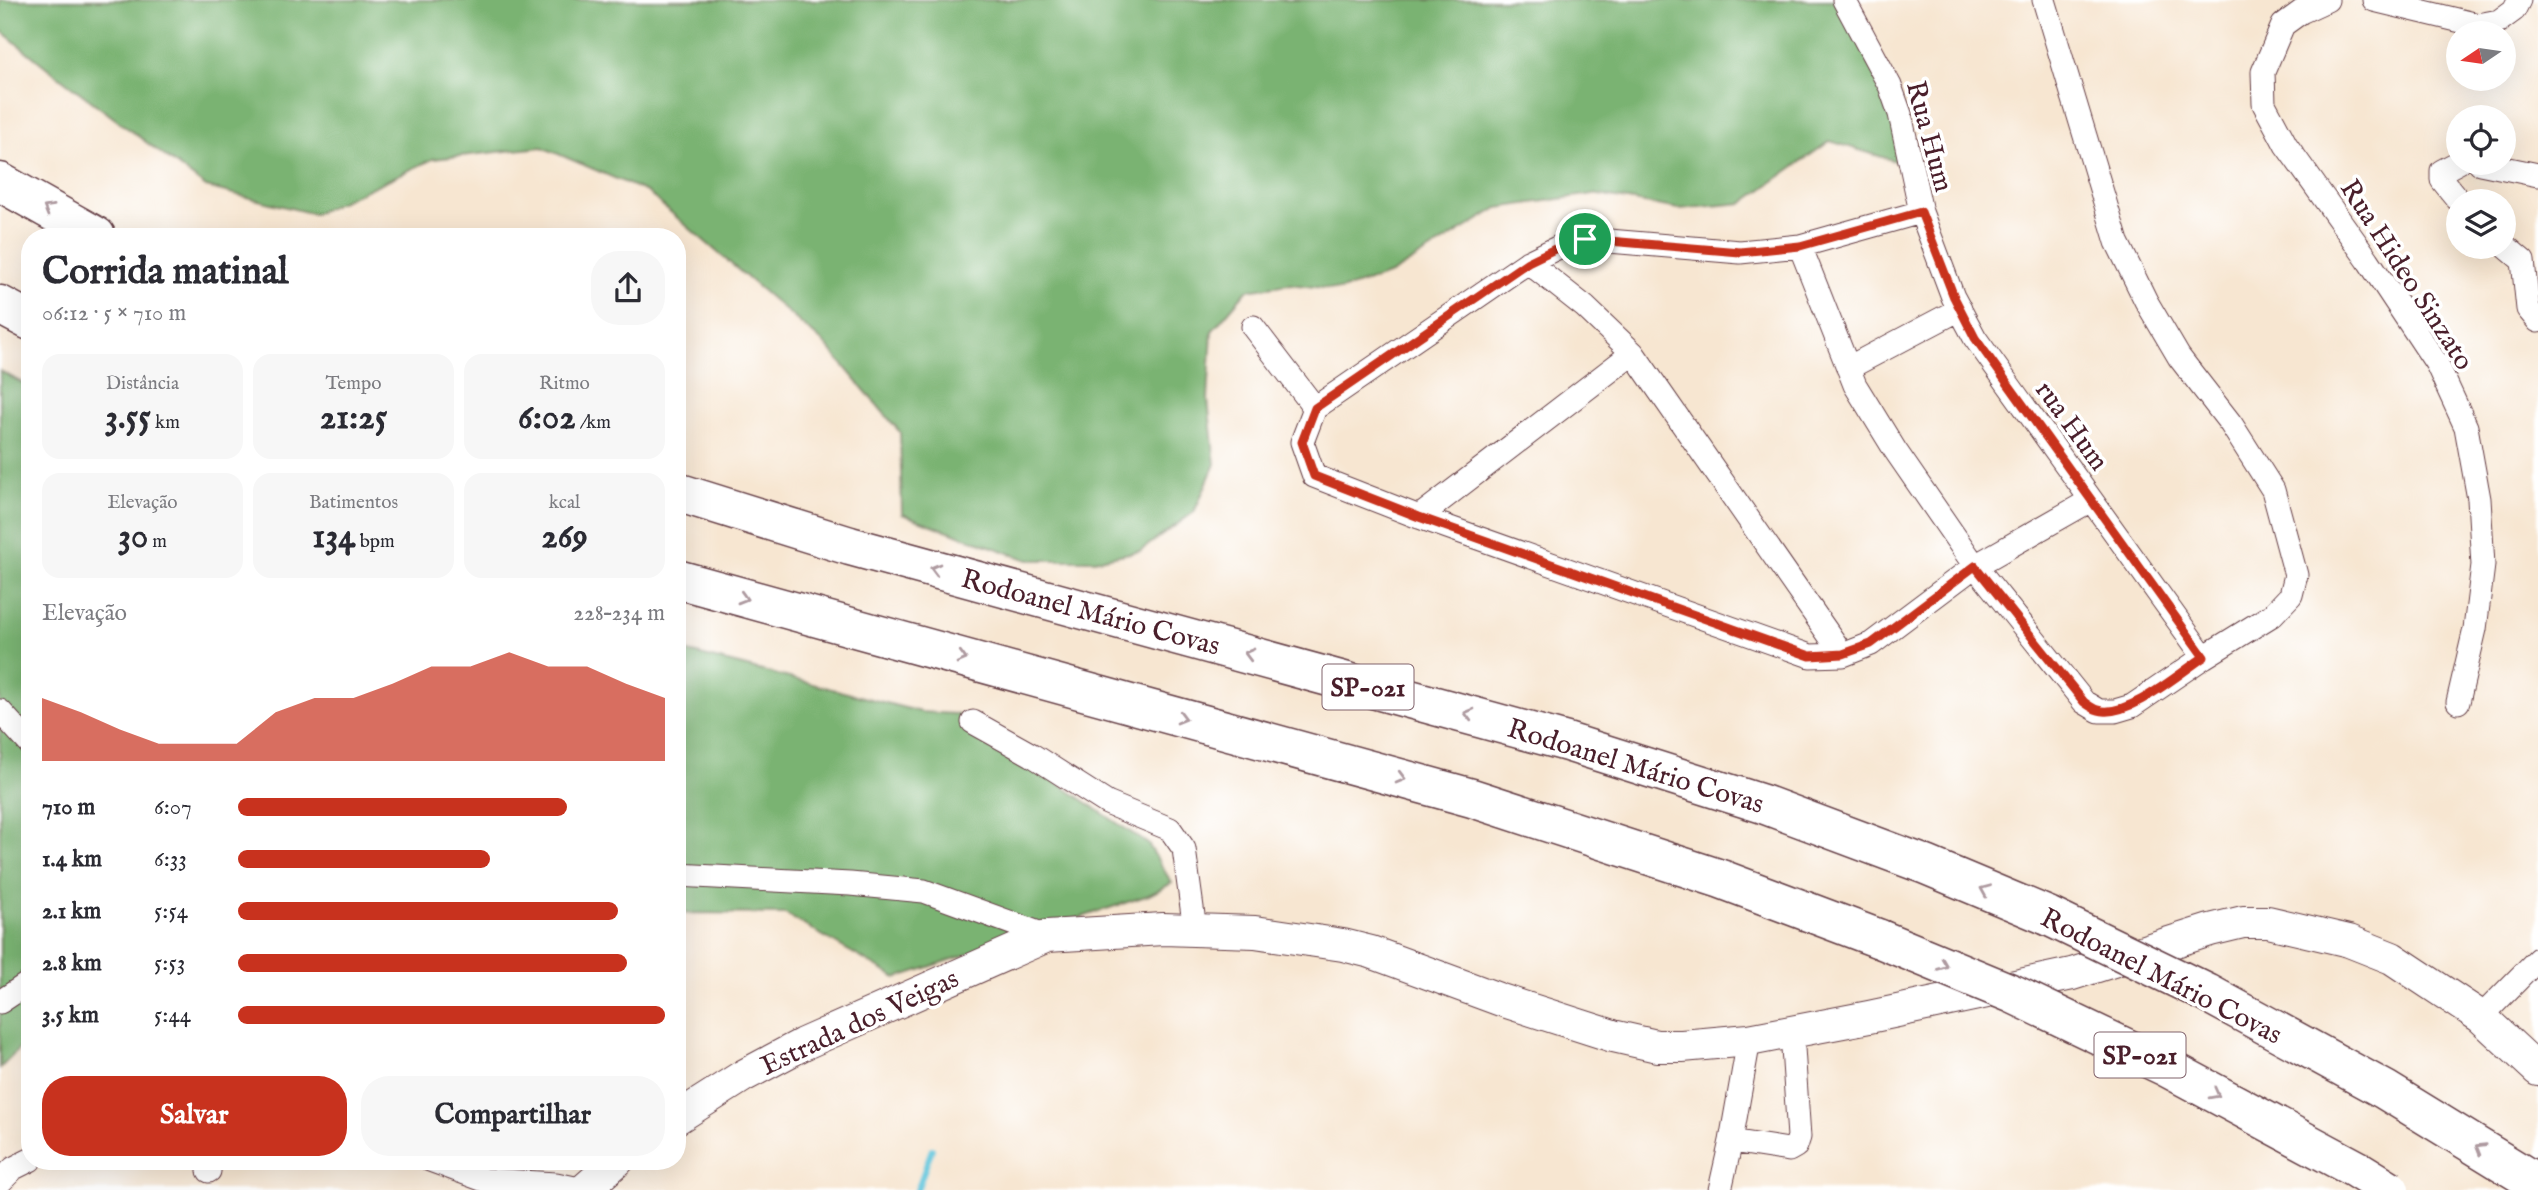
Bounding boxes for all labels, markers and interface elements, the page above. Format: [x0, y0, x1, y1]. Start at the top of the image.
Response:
north arrow [2446, 21, 2516, 91]
map controls [2446, 21, 2516, 259]
street label: Rua Hum [1897, 77, 1960, 196]
button: locate [2446, 105, 2516, 175]
street label: Rua Hideo Sinzato [2331, 173, 2481, 377]
button: layers [2446, 189, 2516, 259]
one-way arrow [42, 204, 55, 217]
pin [1555, 209, 1615, 269]
icon: arrive [1566, 220, 1604, 258]
text: Corrida matinal [42, 249, 288, 297]
button: share [591, 251, 665, 325]
text: 06:12 · 5 × 710 m [42, 299, 186, 328]
text: Distância [106, 372, 179, 396]
text: Tempo [325, 372, 382, 396]
text: Ritmo [539, 372, 590, 396]
street label: rua Hum [2027, 375, 2115, 478]
text: 3.55 [105, 396, 151, 441]
text: 21:25 [320, 396, 387, 441]
text: 6:02 [518, 396, 576, 441]
text: km [151, 411, 180, 435]
text: /km [576, 411, 611, 435]
text: Elevação [107, 491, 178, 515]
text: Batimentos [309, 491, 398, 515]
text: kcal [549, 491, 580, 515]
text: 30 [118, 515, 148, 560]
text: 134 [312, 515, 356, 560]
text: 269 [541, 515, 588, 560]
text: m [148, 530, 167, 554]
text: bpm [356, 530, 395, 554]
street label: Rodoanel Mário Covas [957, 562, 1224, 665]
one-way arrow [929, 563, 941, 577]
one-way arrow [737, 589, 749, 604]
text: Elevação [42, 599, 127, 628]
text: 228–234 m [573, 599, 665, 628]
one-way arrow [1244, 648, 1256, 662]
one-way arrow [956, 650, 968, 665]
road number: SP-021 [1322, 664, 1414, 709]
one-way arrow [1463, 708, 1475, 722]
one-way arrow [1175, 710, 1187, 725]
street label: Rodoanel Mário Covas [1503, 712, 1768, 823]
one-way arrow [1395, 770, 1407, 785]
text: 710 m [42, 793, 95, 822]
text: 6:07 [154, 793, 192, 822]
text: 1.4 km [42, 845, 102, 874]
text: 6:33 [154, 845, 187, 874]
one-way arrow [1980, 884, 1993, 898]
text: 2.1 km [42, 897, 101, 926]
text: 5:54 [154, 897, 188, 926]
street label: Rodoanel Mário Covas [2034, 901, 2287, 1053]
text: 2.8 km [42, 949, 102, 978]
text: 5:53 [154, 949, 185, 978]
one-way arrow [1937, 957, 1949, 971]
street label: Estrada dos Veigas [755, 962, 965, 1084]
text: 3.5 km [42, 1001, 99, 1030]
text: 5:44 [154, 1001, 191, 1030]
road number: SP-021 [2094, 1032, 2186, 1078]
button: Salvar [42, 1076, 347, 1156]
button: Compartilhar [361, 1076, 665, 1156]
one-way arrow [2208, 1086, 2220, 1099]
one-way arrow [2475, 1143, 2488, 1156]

